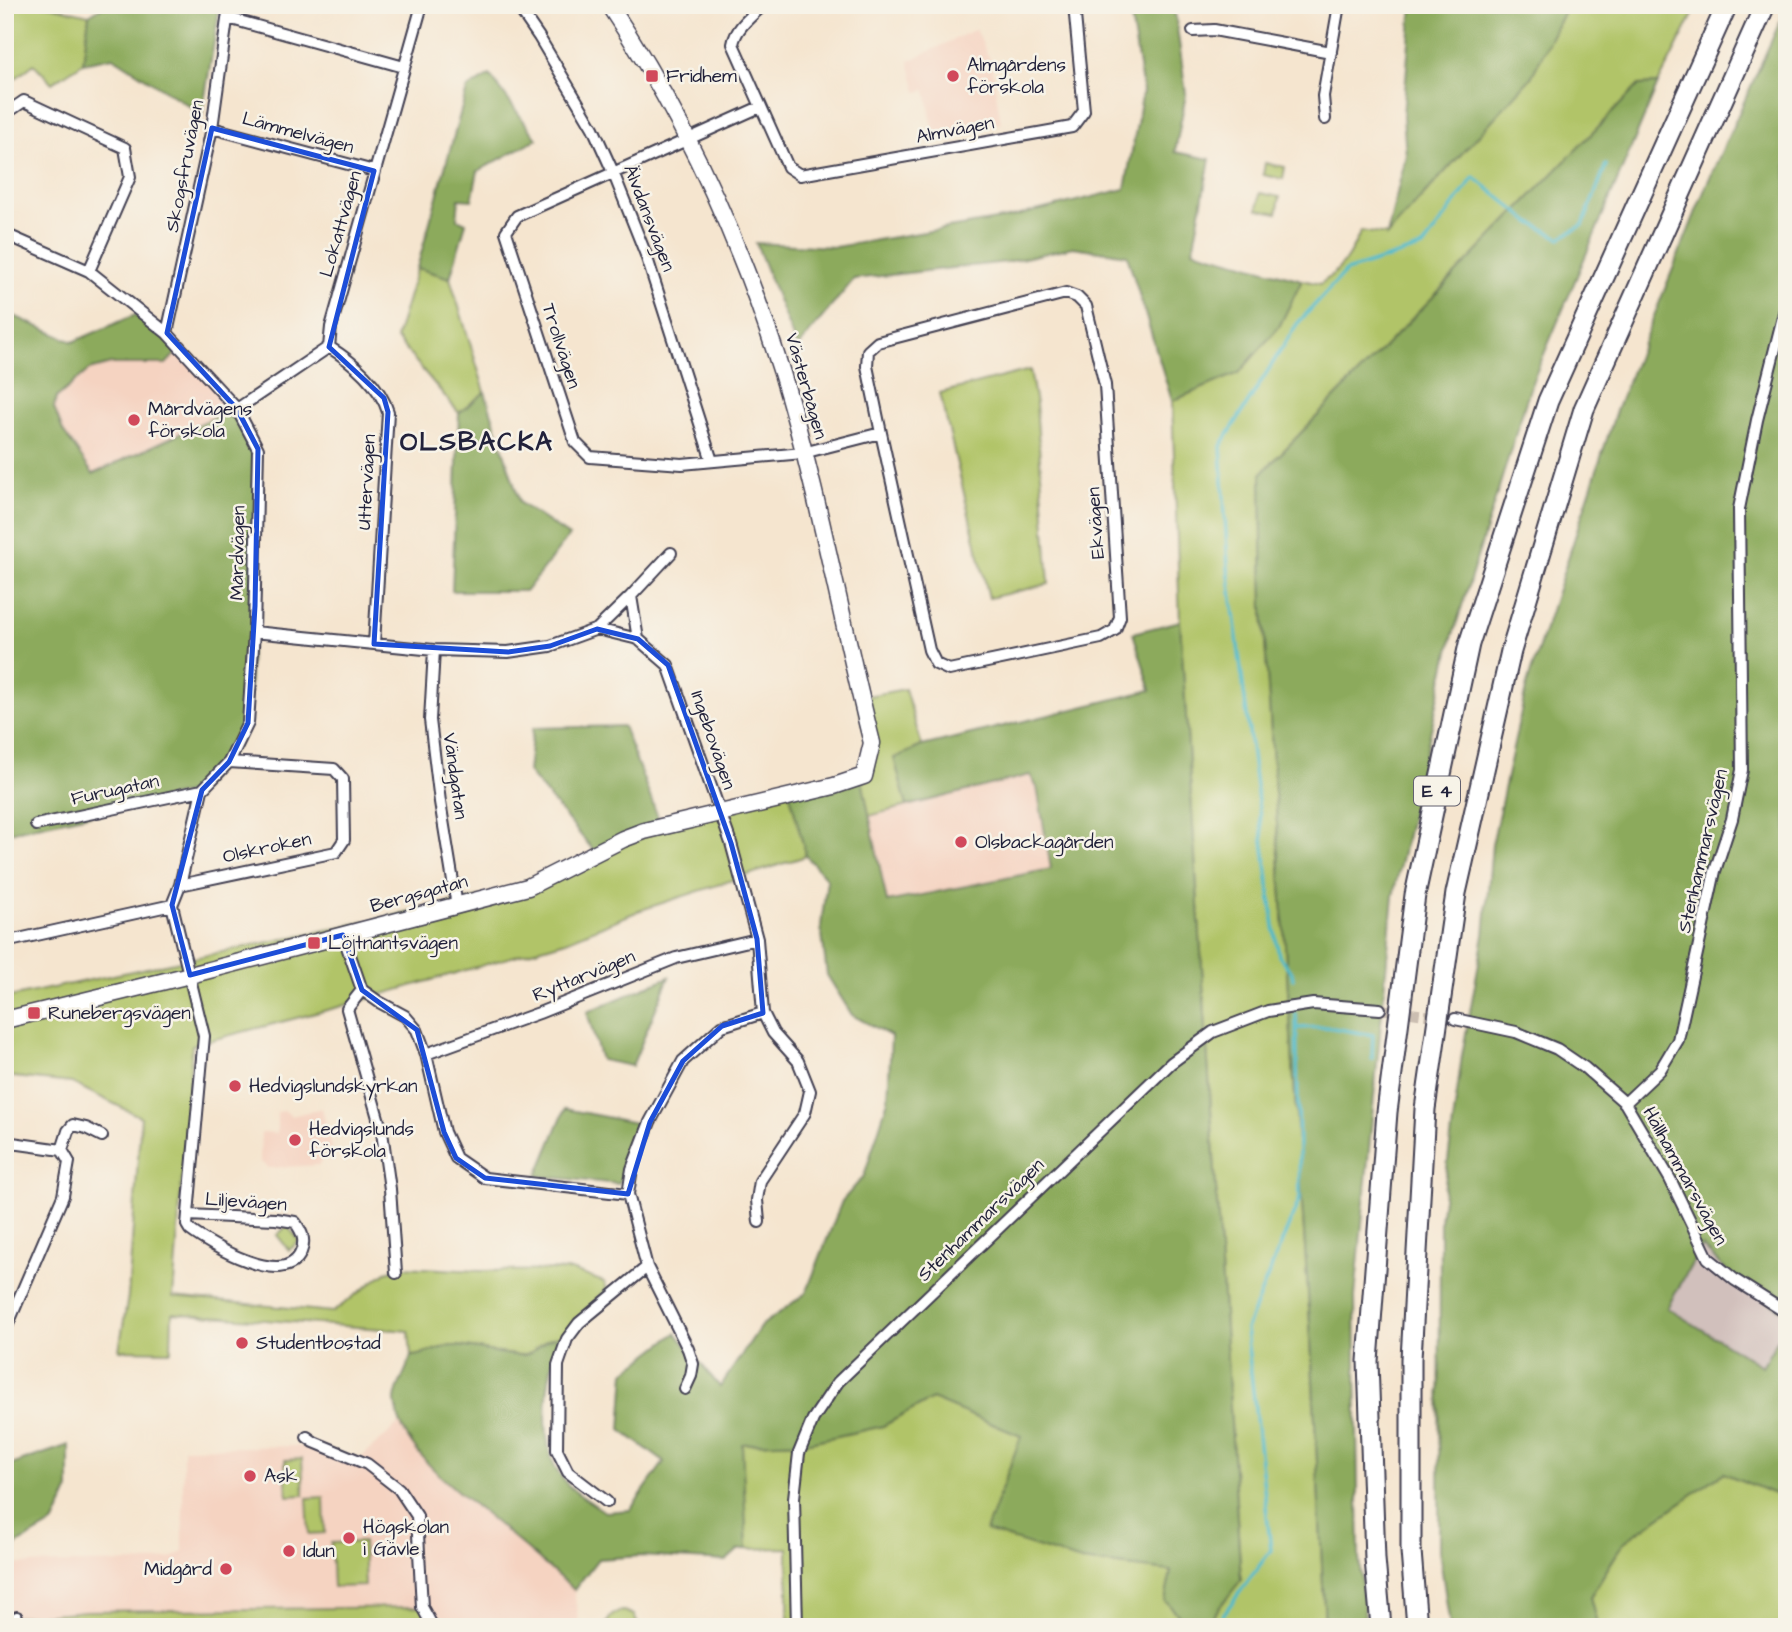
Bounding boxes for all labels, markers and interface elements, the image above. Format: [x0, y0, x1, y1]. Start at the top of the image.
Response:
place label: Almgårdens förskola [967, 52, 1066, 101]
place label: Fridhem [666, 63, 737, 90]
marker: Fridhem [644, 68, 660, 84]
marker: Almgårdens förskola [945, 68, 961, 84]
street label: Skogsfruvägen [159, 97, 212, 235]
street label: Lämmelvägen [239, 105, 357, 162]
street label: Almvägen [914, 109, 997, 152]
street label: Älvdansvägen [615, 161, 682, 276]
street label: Lokattvägen [313, 168, 370, 281]
street label: Trollvägen [534, 300, 587, 392]
street label: Västerbågen [777, 330, 834, 443]
place label: Mårdvägens förskola [148, 396, 252, 445]
marker: Mårdvägens förskola [126, 412, 142, 428]
district label: OLSBACKA [400, 424, 554, 460]
street label: Uttervägen [351, 433, 384, 531]
street label: Ekvägen [1080, 486, 1113, 560]
street label: Mårdvägen [224, 505, 253, 601]
street label: Ingebovägen [683, 687, 743, 793]
street label: Vändgatan [435, 731, 474, 821]
street label: Stenhammarsvägen [1671, 767, 1736, 936]
street label: Furugatan [69, 768, 162, 813]
road number: E 4 [1414, 776, 1460, 806]
street label: Olskroken [220, 825, 314, 871]
place label: Olsbackagården [975, 829, 1113, 857]
marker: Olsbackagården [953, 834, 969, 850]
street label: Bergsgatan [367, 868, 471, 921]
place label: Löjtnantsvägen [328, 930, 458, 958]
marker: Löjtnantsvägen [306, 935, 322, 951]
street label: Ryttarvägen [529, 943, 640, 1010]
place label: Runebergsvägen [48, 1000, 191, 1028]
marker: Runebergsvägen [26, 1005, 42, 1021]
place label: Hedvigslundskyrkan [249, 1073, 417, 1101]
marker: Hedvigslundskyrkan [227, 1078, 243, 1094]
street label: Hällhammarsvägen [1635, 1102, 1734, 1251]
place label: Hedvigslunds förskola [309, 1116, 414, 1165]
marker: Hedvigslunds förskola [287, 1132, 303, 1148]
street label: Stenhammarsvägen [912, 1152, 1051, 1288]
street label: Liljevägen [204, 1186, 288, 1219]
place label: Studentbostad [256, 1330, 381, 1357]
marker: Studentbostad [234, 1335, 250, 1351]
place label: Ask [264, 1463, 298, 1490]
marker: Ask [242, 1468, 258, 1484]
place label: Högskolan i Gävle [363, 1514, 449, 1563]
marker: Högskolan i Gävle [341, 1530, 357, 1546]
place label: Idun [303, 1538, 335, 1565]
marker: Idun [281, 1543, 297, 1559]
place label: Midgård [144, 1556, 212, 1584]
marker: Midgård [218, 1561, 234, 1577]

